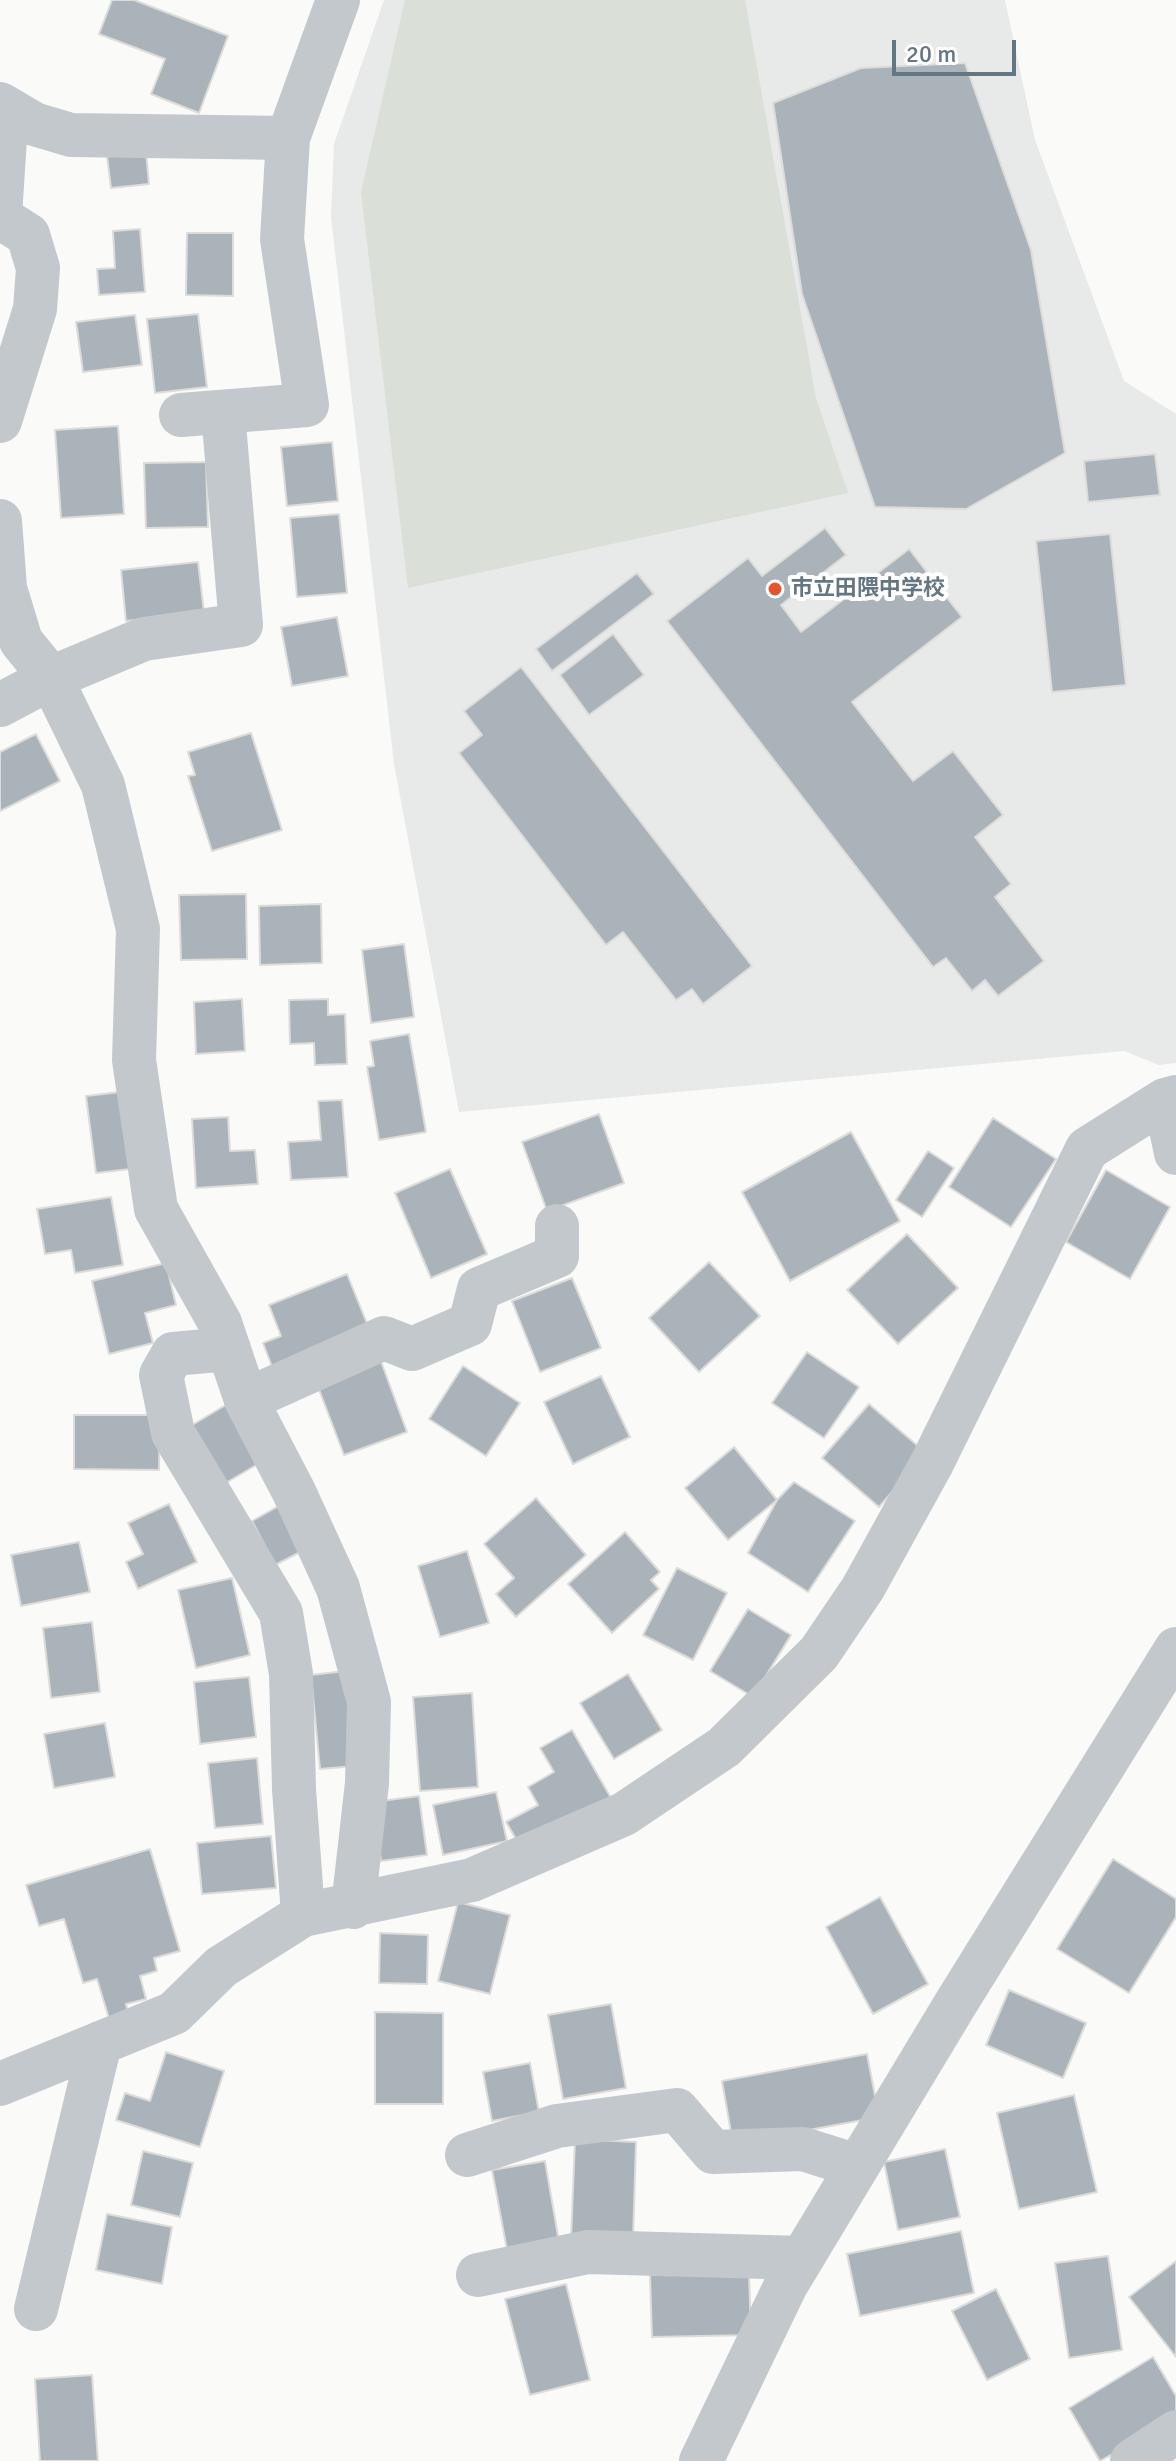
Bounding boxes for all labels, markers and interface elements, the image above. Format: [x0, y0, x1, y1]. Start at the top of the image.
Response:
scale bar [896, 24, 1020, 74]
text: 20 m [906, 39, 956, 69]
place label: 市立田隈中学校 [791, 576, 945, 602]
marker: 市立田隈中学校 [766, 580, 784, 598]

